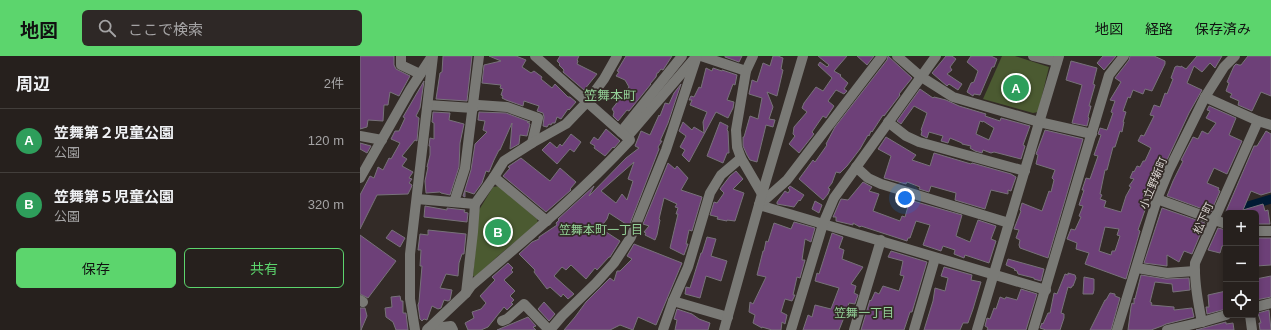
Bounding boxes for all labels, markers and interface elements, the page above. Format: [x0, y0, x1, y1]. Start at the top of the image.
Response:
search box [82, 10, 362, 46]
icon: search [96, 17, 118, 39]
text: 地図 [20, 20, 58, 41]
text: ここで検索 [128, 21, 203, 38]
text: 地図 [1095, 21, 1123, 37]
text: 経路 [1145, 21, 1173, 37]
text: 保存済み [1195, 21, 1251, 37]
pin: A [1003, 73, 1029, 103]
text: 周辺 [16, 75, 50, 94]
text: 2件 [324, 76, 344, 91]
district label: 笠舞本町 [584, 88, 636, 103]
text: 笠舞第２児童公園 [54, 124, 174, 141]
text: A [24, 133, 34, 148]
text: 120 m [308, 133, 344, 148]
text: 公園 [54, 145, 80, 160]
street label: 小立野新町 [1137, 155, 1169, 211]
text: 笠舞第５児童公園 [54, 188, 174, 205]
your location [895, 188, 915, 208]
text: B [24, 197, 34, 212]
text: 320 m [308, 197, 344, 212]
street label: 松下町 [1191, 200, 1215, 236]
text: 公園 [54, 209, 80, 224]
map controls [1223, 210, 1259, 318]
button: + [1223, 210, 1259, 246]
pin: B [485, 217, 511, 247]
district label: 笠舞本町一丁目 [559, 223, 643, 237]
button: − [1223, 246, 1259, 282]
button: 保存 [16, 248, 176, 288]
button: 共有 [184, 248, 344, 288]
button: locate [1223, 282, 1259, 318]
district label: 笠舞一丁目 [834, 306, 894, 320]

